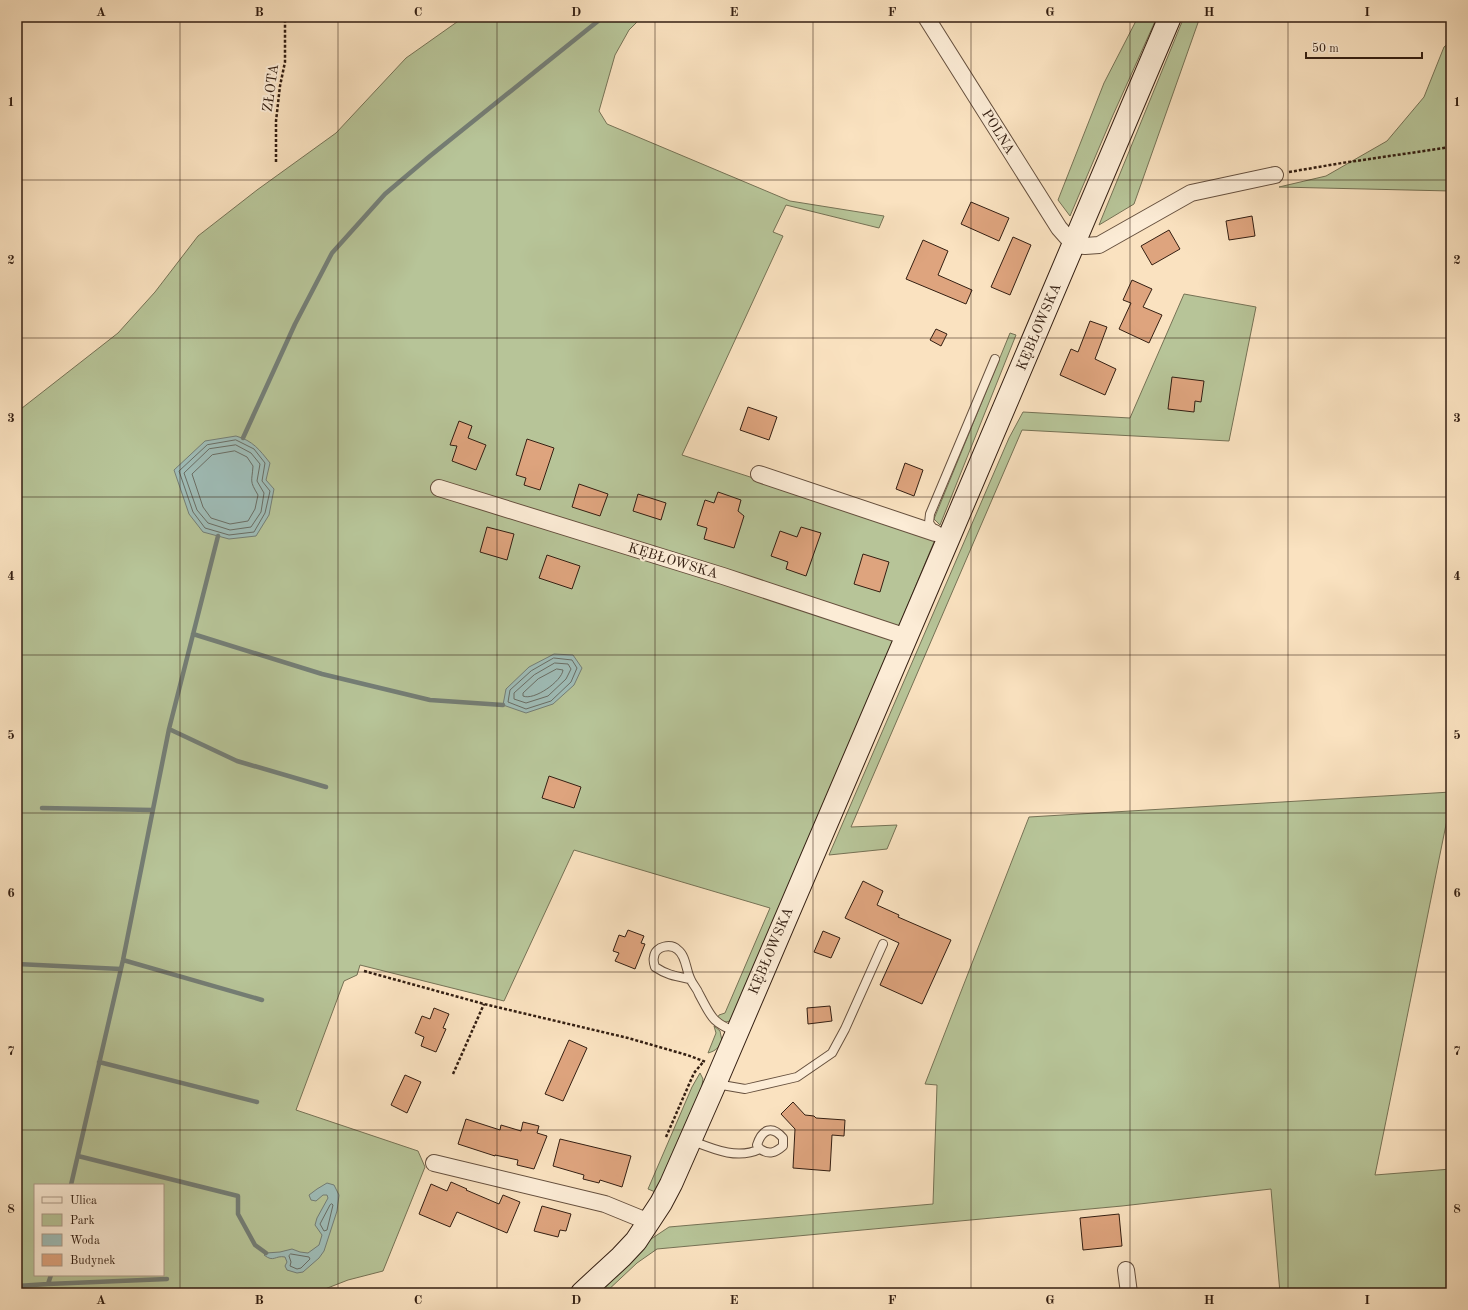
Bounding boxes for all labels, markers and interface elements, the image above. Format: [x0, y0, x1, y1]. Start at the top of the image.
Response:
text: A [96, 6, 106, 19]
text: B [254, 6, 264, 19]
text: C [414, 6, 422, 19]
text: D [571, 6, 581, 19]
text: E [730, 6, 739, 19]
text: F [888, 6, 897, 19]
text: G [1045, 6, 1055, 19]
text: H [1204, 6, 1215, 19]
text: I [1364, 6, 1370, 19]
scale bar [1306, 34, 1422, 60]
text: 50 m [1312, 42, 1339, 55]
street label: ZŁOTA [261, 63, 281, 113]
text: 1 [7, 96, 15, 109]
text: 1 [1453, 96, 1461, 109]
street label: POLNA [979, 107, 1017, 157]
text: 2 [7, 254, 15, 267]
text: 2 [1453, 254, 1461, 267]
street label: KĘBŁOWSKA [1014, 281, 1064, 373]
text: 3 [7, 412, 15, 425]
text: 3 [1453, 412, 1461, 425]
street label: KĘBŁOWSKA [626, 541, 720, 581]
text: 4 [7, 570, 15, 583]
text: 4 [1453, 570, 1461, 583]
text: 5 [7, 729, 15, 742]
text: 5 [1453, 729, 1461, 742]
text: 6 [7, 887, 15, 900]
text: 6 [1453, 887, 1461, 900]
street label: KĘBŁOWSKA [746, 905, 796, 997]
text: 7 [7, 1045, 15, 1058]
text: 7 [1453, 1045, 1461, 1058]
legend [34, 1184, 164, 1276]
text: Ulica [70, 1195, 97, 1207]
text: 8 [7, 1203, 15, 1216]
text: 8 [1453, 1203, 1461, 1216]
text: Park [70, 1215, 95, 1227]
text: Woda [70, 1235, 100, 1247]
text: Budynek [70, 1255, 116, 1267]
text: A [96, 1294, 106, 1307]
text: B [254, 1294, 264, 1307]
text: C [414, 1294, 422, 1307]
text: D [571, 1294, 581, 1307]
text: E [730, 1294, 739, 1307]
text: F [888, 1294, 897, 1307]
text: G [1045, 1294, 1055, 1307]
text: H [1204, 1294, 1215, 1307]
text: I [1364, 1294, 1370, 1307]

